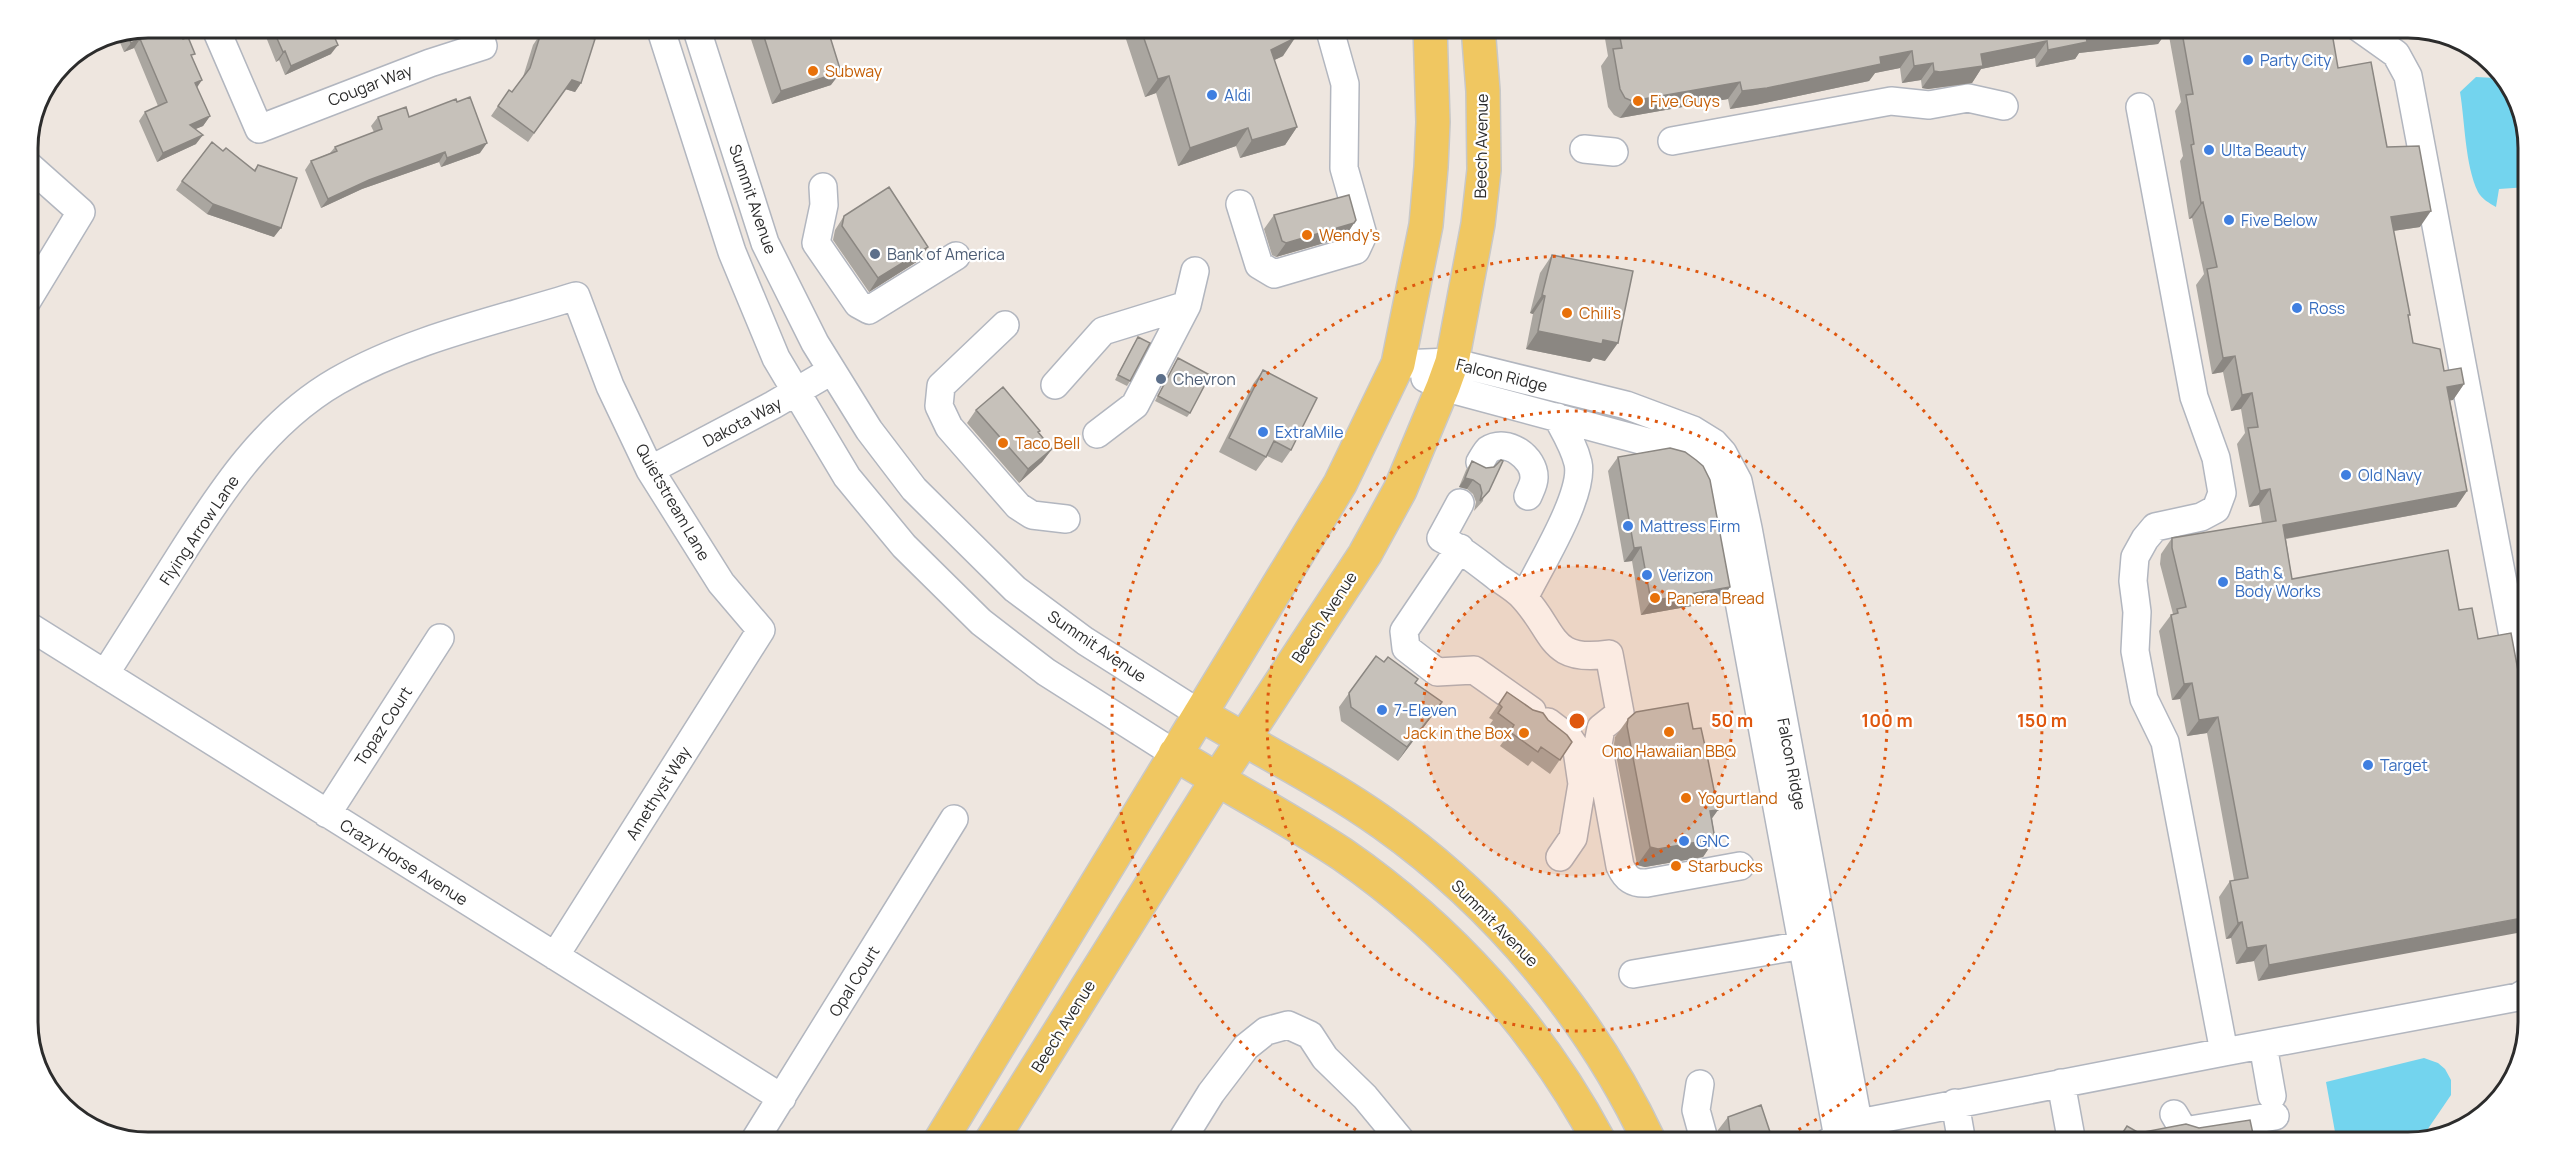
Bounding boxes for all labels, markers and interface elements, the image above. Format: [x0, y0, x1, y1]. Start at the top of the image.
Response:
place label: Party City [2260, 49, 2332, 71]
marker: Party City [2241, 53, 2255, 67]
street label: Cougar Way [325, 59, 416, 111]
place label: Subway [825, 60, 883, 82]
marker: Subway [806, 64, 820, 78]
place label: Aldi [1224, 84, 1251, 106]
marker: Aldi [1205, 88, 1219, 102]
place label: Five Guys [1650, 90, 1720, 112]
street label: Beech Avenue [1469, 93, 1493, 199]
marker: Five Guys [1631, 94, 1645, 108]
place label: Ulta Beauty [2221, 139, 2307, 161]
street label: Summit Avenue [724, 141, 782, 257]
marker: Ulta Beauty [2202, 143, 2216, 157]
place label: Five Below [2241, 209, 2317, 231]
marker: Five Below [2222, 213, 2236, 227]
place label: Wendy's [1319, 224, 1380, 246]
marker: Wendy's [1300, 228, 1314, 242]
place label: Bank of America [887, 243, 1005, 265]
marker: Bank of America [868, 247, 882, 261]
place label: Ross [2309, 297, 2345, 319]
marker: Ross [2290, 301, 2304, 315]
place label: Chili's [1579, 302, 1621, 324]
marker: Chili's [1560, 306, 1574, 320]
street label: Falcon Ridge [1454, 353, 1550, 397]
place label: Chevron [1173, 368, 1236, 390]
marker: Chevron [1154, 372, 1168, 386]
street label: Dakota Way [699, 392, 786, 452]
place label: ExtraMile [1275, 421, 1344, 443]
marker: ExtraMile [1256, 425, 1270, 439]
place label: Taco Bell [1015, 432, 1080, 454]
marker: Taco Bell [996, 436, 1010, 450]
street label: Quietstream Lane [631, 439, 715, 565]
place label: Old Navy [2358, 464, 2423, 486]
marker: Old Navy [2339, 468, 2353, 482]
street label: Flying Arrow Lane [154, 471, 244, 589]
place label: Mattress Firm [1640, 515, 1740, 537]
marker: Mattress Firm [1621, 519, 1635, 533]
place label: Bath & Body Works [2235, 562, 2321, 602]
place label: Verizon [1659, 564, 1713, 586]
street label: Beech Avenue [1286, 567, 1362, 667]
marker: Verizon [1640, 568, 1654, 582]
marker: Bath & Body Works [2216, 575, 2230, 589]
place label: Panera Bread [1667, 587, 1765, 609]
marker: Panera Bread [1648, 591, 1662, 605]
street label: Summit Avenue [1043, 605, 1151, 687]
street label: Topaz Court [349, 682, 417, 770]
place label: 7-Eleven [1394, 699, 1457, 721]
marker: 7-Eleven [1375, 703, 1389, 717]
text: 50 m [1711, 708, 1753, 732]
text: 100 m [1861, 708, 1913, 732]
text: 150 m [2017, 708, 2067, 732]
centre of rings [1567, 711, 1587, 731]
street label: Falcon Ridge [1772, 716, 1812, 812]
place label: Jack in the Box [1403, 722, 1513, 744]
marker: Ono Hawaiian BBQ [1662, 725, 1676, 739]
marker: Jack in the Box [1517, 726, 1531, 740]
place label: Ono Hawaiian BBQ [1602, 740, 1736, 762]
street label: Amethyst Way [620, 742, 696, 844]
place label: Target [2380, 754, 2428, 776]
marker: Target [2361, 758, 2375, 772]
place label: Yogurtland [1698, 787, 1778, 809]
marker: Yogurtland [1679, 791, 1693, 805]
street label: Crazy Horse Avenue [336, 814, 472, 910]
place label: GNC [1696, 830, 1730, 852]
marker: GNC [1677, 834, 1691, 848]
place label: Starbucks [1688, 855, 1763, 877]
marker: Starbucks [1669, 859, 1683, 873]
street label: Summit Avenue [1447, 875, 1543, 971]
street label: Opal Court [824, 941, 884, 1021]
street label: Beech Avenue [1026, 976, 1100, 1076]

